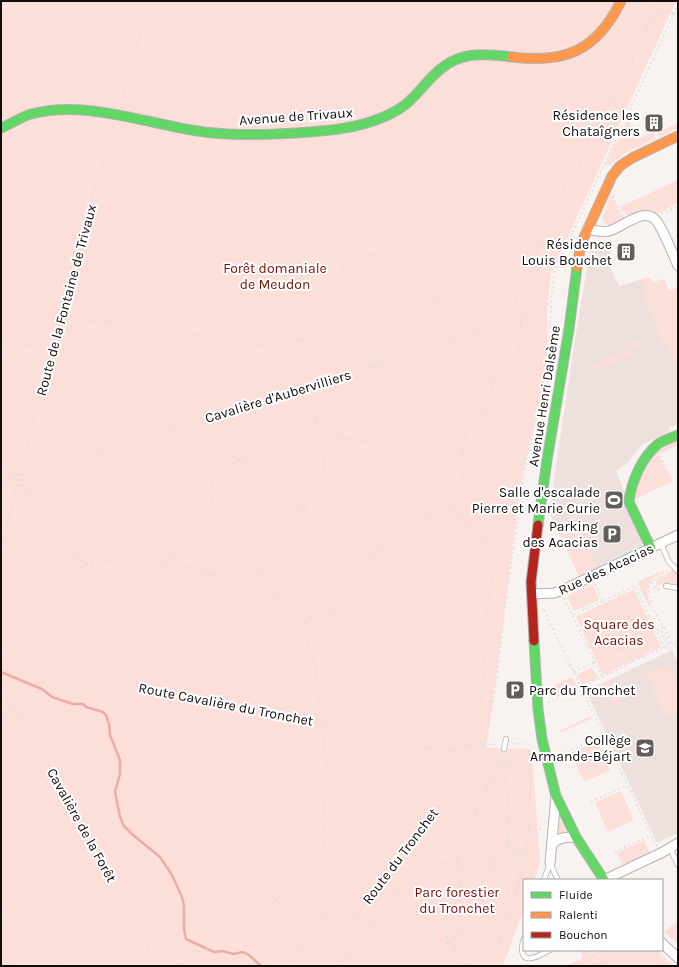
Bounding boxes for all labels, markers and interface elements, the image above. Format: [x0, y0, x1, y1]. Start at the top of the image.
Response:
street label: Avenue de Trivaux [239, 104, 353, 129]
place label: Résidence les Chataîgners [553, 107, 640, 140]
building icon: Résidence les Chataîgners [643, 112, 665, 134]
street label: Route de la Fontaine de Trivaux [33, 202, 100, 398]
place label: Résidence Louis Bouchet [522, 236, 612, 269]
building icon: Résidence Louis Bouchet [615, 241, 637, 263]
park label: Forêt domaniale de Meudon [223, 260, 327, 293]
street label: Avenue Henri Dalsème [525, 324, 564, 468]
street label: Cavalière d'Aubervilliers [203, 366, 353, 427]
place label: Salle d'escalade Pierre et Marie Curie [472, 484, 600, 517]
sports icon: Salle d'escalade Pierre et Marie Curie [603, 489, 625, 511]
place label: Parking des Acacias [522, 518, 598, 551]
parking icon: Parking des Acacias [601, 523, 623, 545]
street label: Rue des Acacias [556, 540, 657, 599]
park label: Square des Acacias [583, 616, 655, 649]
street label: Route Cavalière du Tronchet [137, 679, 315, 730]
parking icon: Parc du Tronchet [504, 679, 526, 701]
place label: Parc du Tronchet [529, 682, 635, 699]
place label: Collège Armande-Béjart [530, 732, 631, 765]
school or university icon: Collège Armande-Béjart [634, 737, 656, 759]
street label: Cavalière de la Forêt [43, 765, 120, 885]
street label: Route du Tronchet [359, 805, 442, 908]
legend [523, 879, 663, 951]
park label: Parc forestier du Tronchet [415, 884, 500, 917]
text: Fluide [559, 888, 593, 902]
text: Ralenti [559, 908, 598, 922]
text: Bouchon [559, 928, 608, 942]

